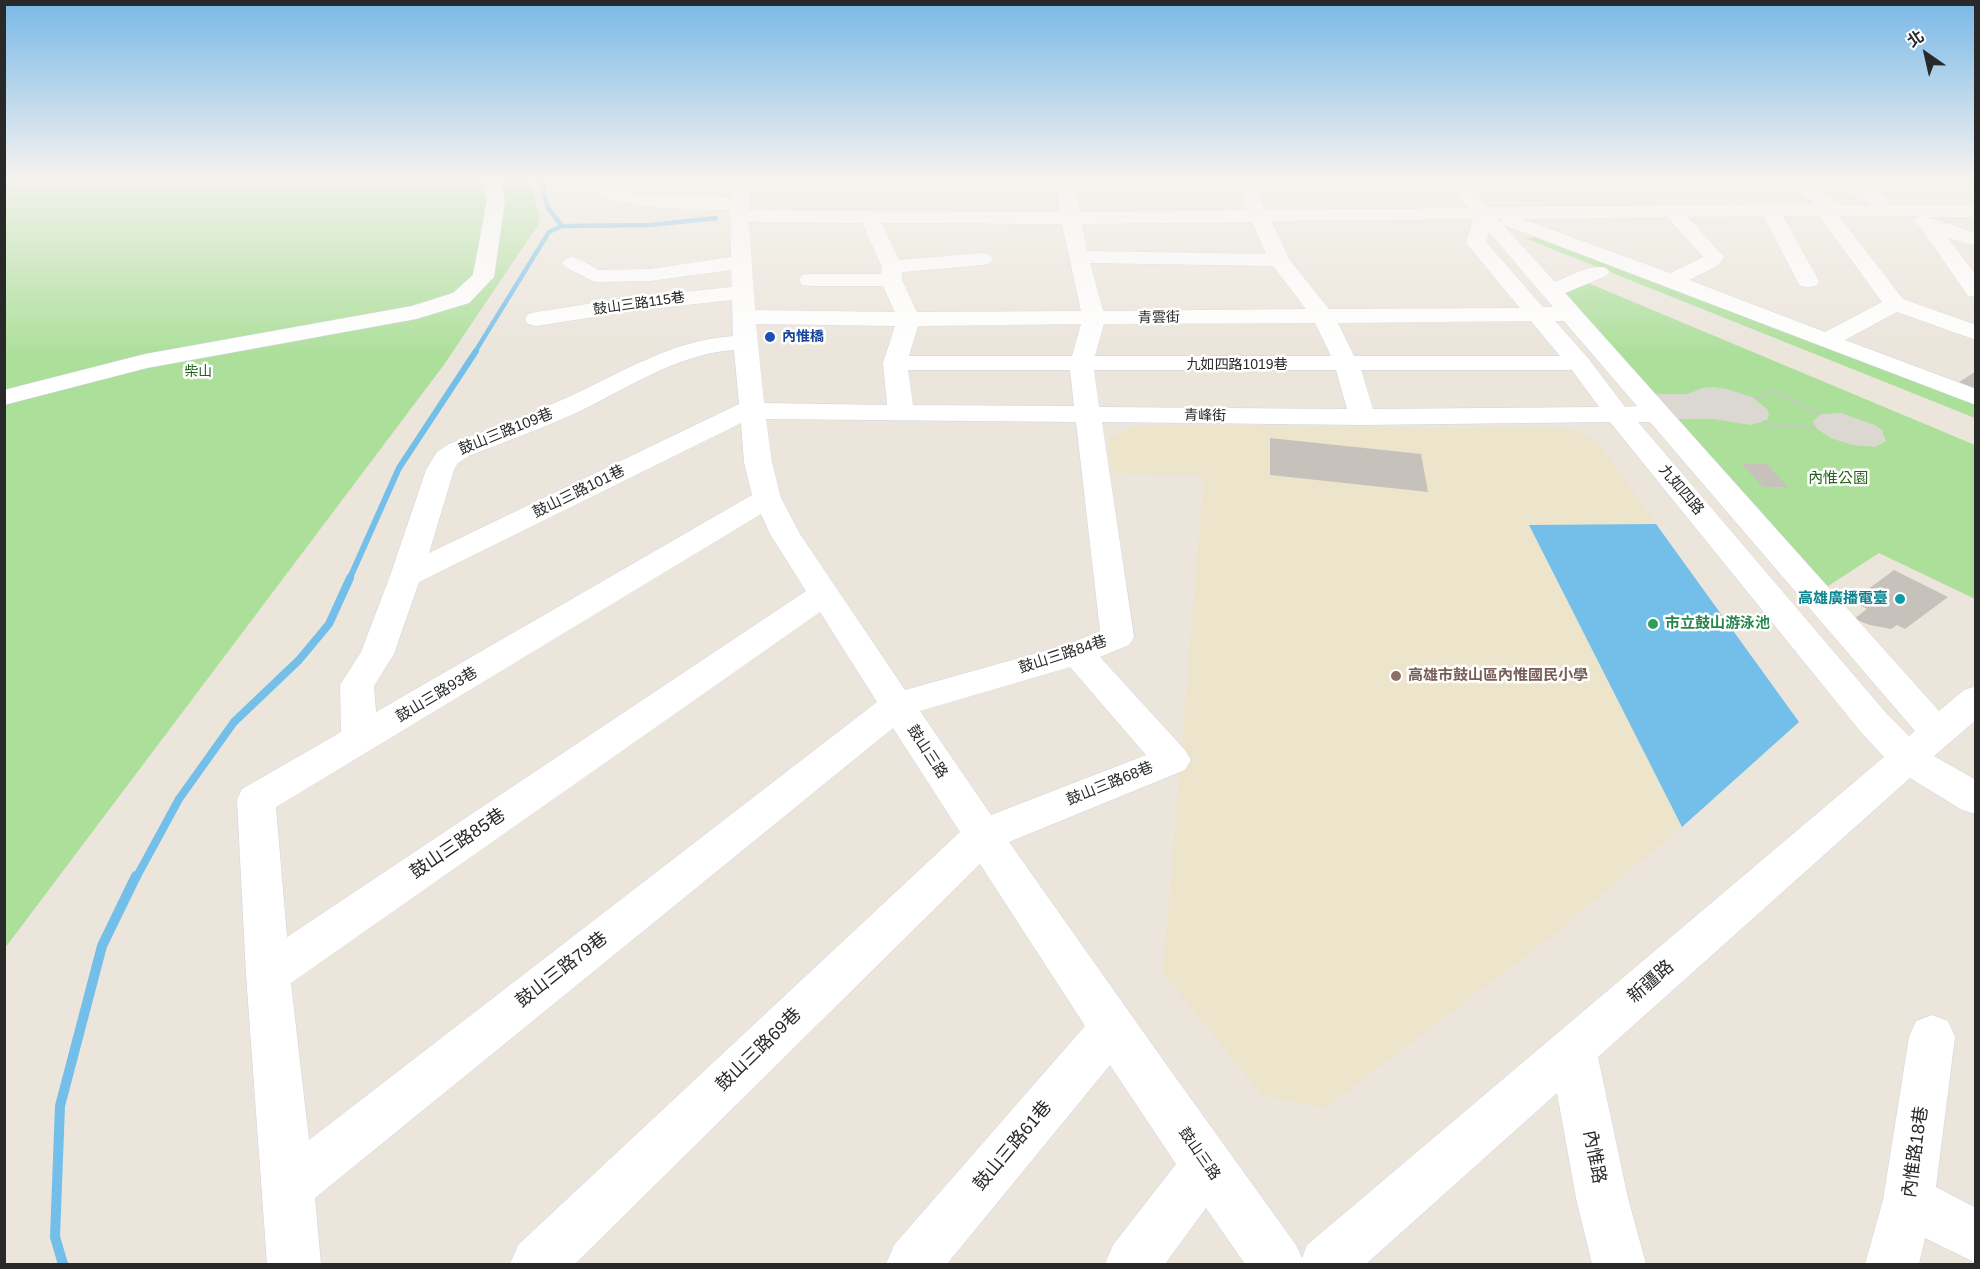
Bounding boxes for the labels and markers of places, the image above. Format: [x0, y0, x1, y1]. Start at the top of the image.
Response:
place label: 內惟橋 [782, 329, 824, 345]
marker: 內惟橋 [763, 330, 777, 344]
place label: 高雄廣播電臺 [1798, 590, 1888, 608]
marker: 高雄廣播電臺 [1893, 592, 1907, 606]
place label: 市立鼓山游泳池 [1665, 615, 1770, 633]
marker: 市立鼓山游泳池 [1646, 617, 1660, 631]
place label: 高雄市鼓山區內惟國民小學 [1408, 667, 1588, 685]
marker: 高雄市鼓山區內惟國民小學 [1389, 669, 1403, 683]

